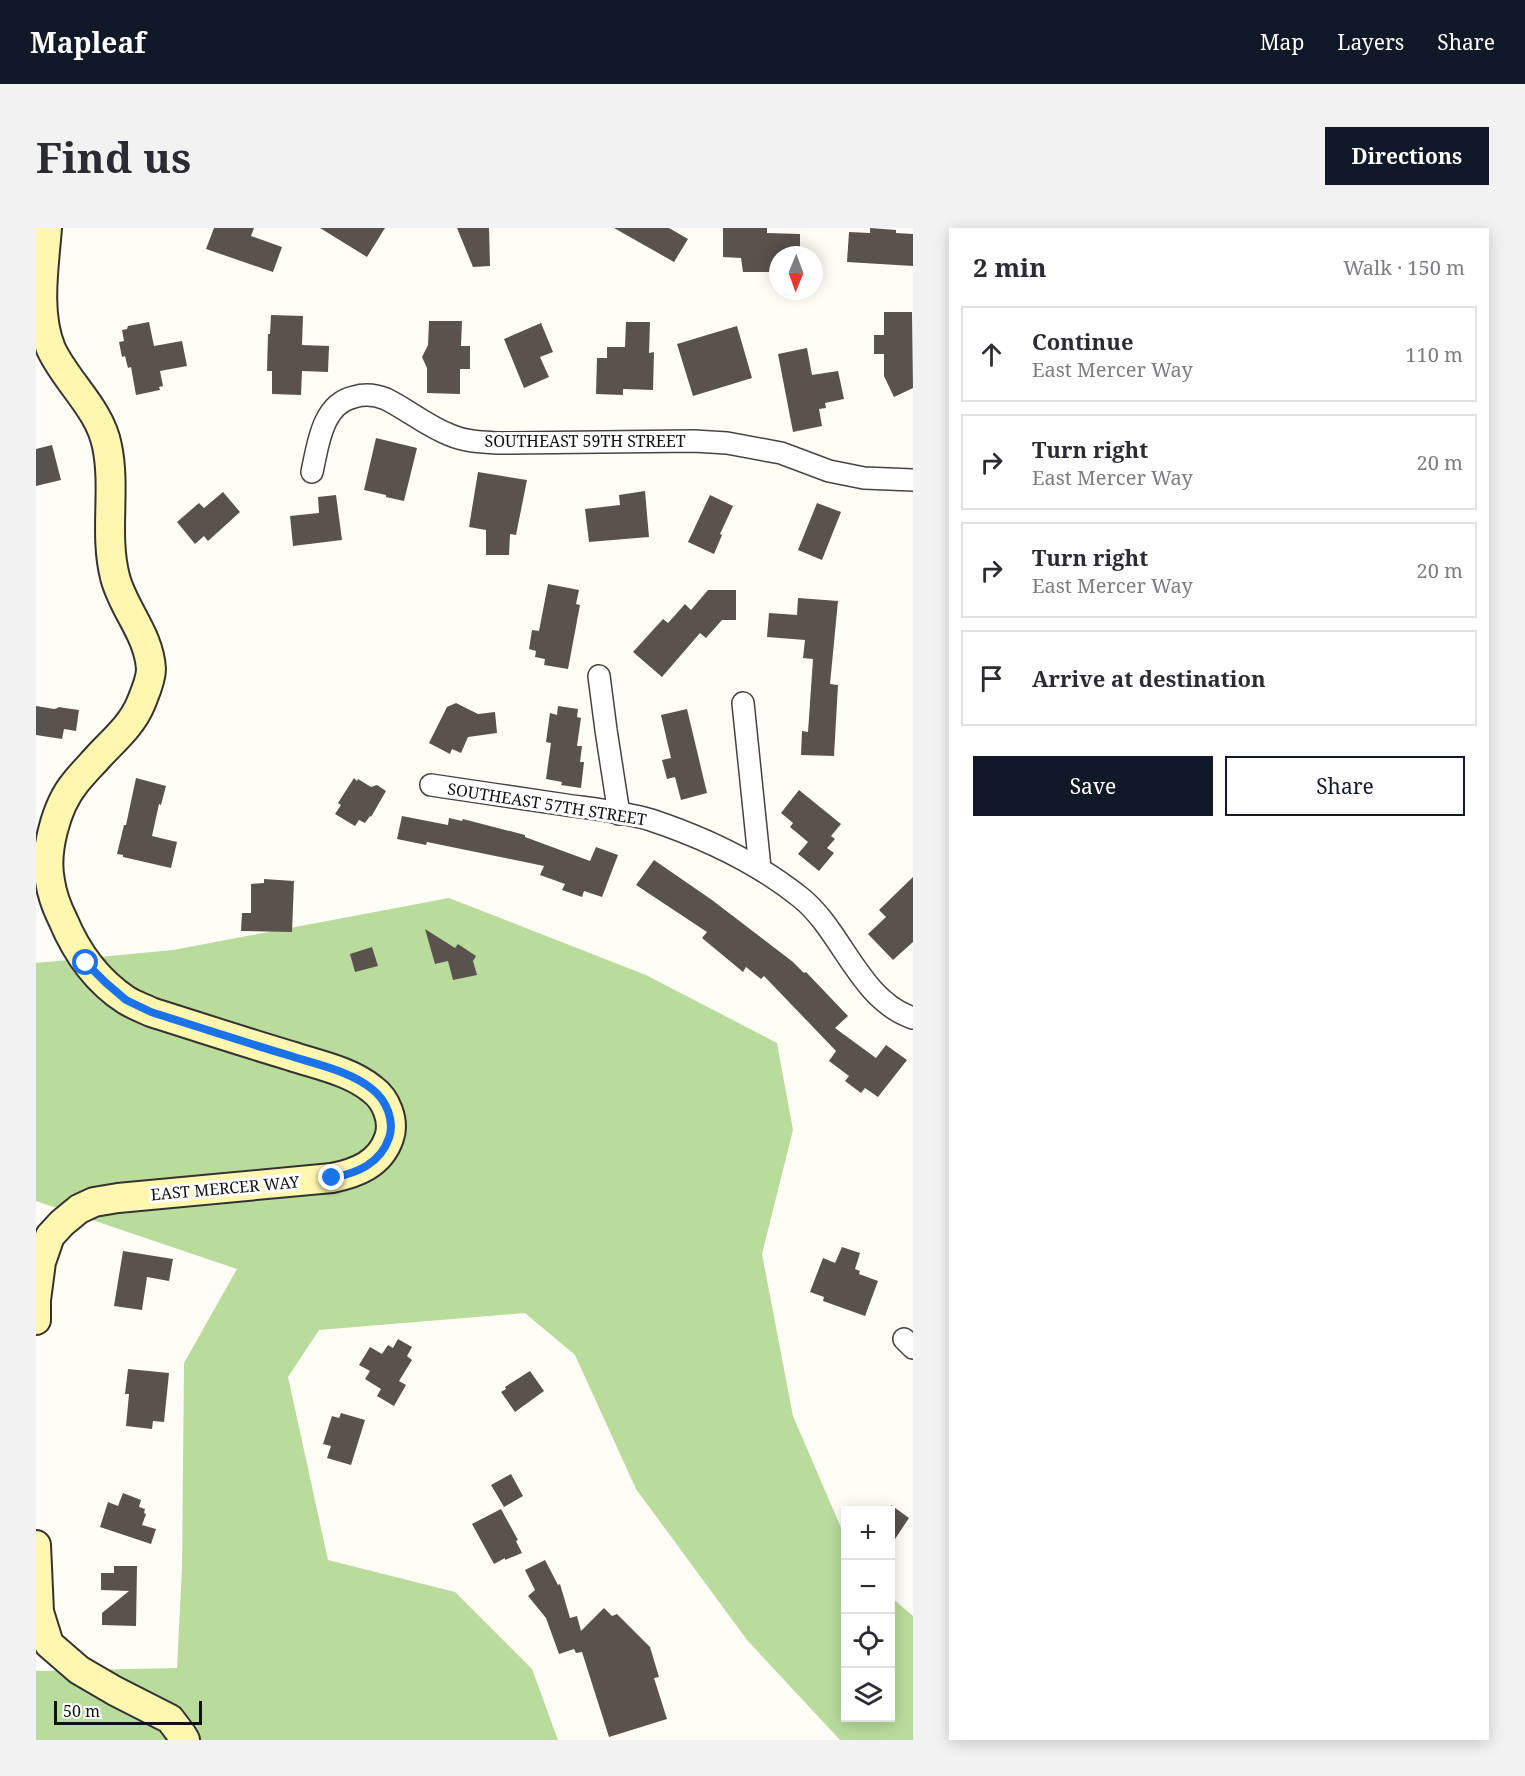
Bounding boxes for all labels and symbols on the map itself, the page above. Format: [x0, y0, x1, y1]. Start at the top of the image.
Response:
north arrow [769, 246, 823, 300]
street label: SOUTHEAST 59TH STREET [484, 430, 686, 452]
street label: SOUTHEAST 57TH STREET [446, 777, 648, 831]
route start [72, 949, 98, 975]
route end [318, 1164, 344, 1190]
street label: EAST MERCER WAY [150, 1170, 301, 1205]
scale bar [54, 1698, 202, 1726]

